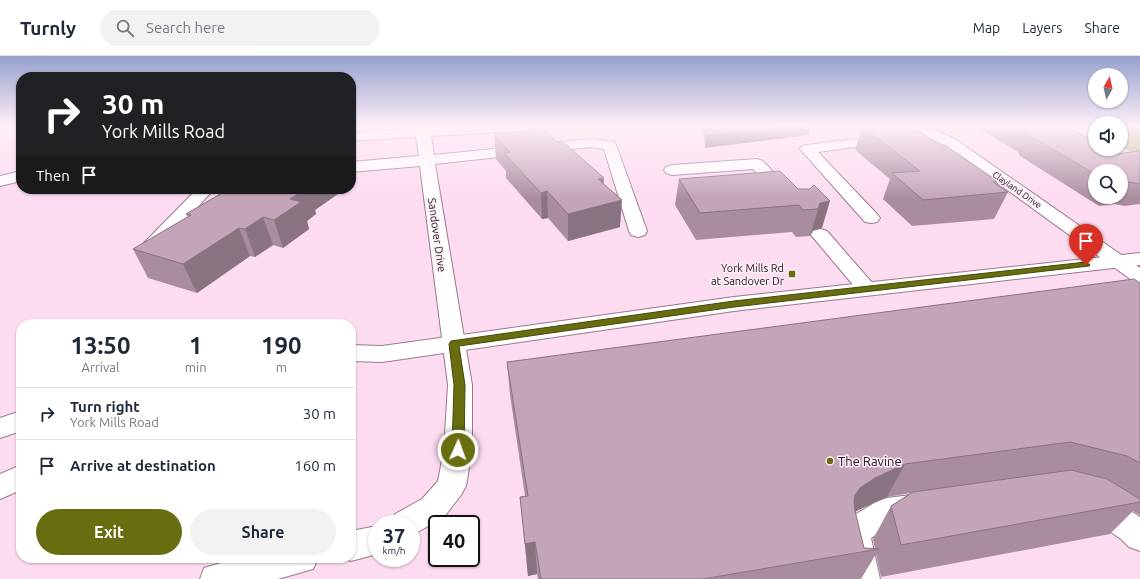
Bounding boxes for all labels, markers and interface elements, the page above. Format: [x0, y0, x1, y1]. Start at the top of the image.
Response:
search box [100, 10, 380, 46]
text: Turnly [20, 17, 76, 39]
icon: search [114, 17, 136, 39]
text: Search here [146, 19, 225, 36]
text: Map [973, 20, 1000, 36]
text: Layers [1022, 20, 1062, 36]
text: Share [1084, 20, 1120, 36]
north arrow [1088, 68, 1128, 108]
map controls [1088, 68, 1128, 204]
icon: right [36, 88, 88, 140]
text: 30 m [102, 88, 164, 119]
button: sound [1088, 116, 1128, 156]
text: York Mills Road [102, 121, 225, 141]
icon: arrive [78, 164, 100, 186]
button: search [1088, 164, 1128, 204]
text: Then [36, 167, 70, 184]
street label: Clayland Drive [991, 169, 1043, 211]
street label: Sandover Drive [426, 197, 448, 273]
pin [1069, 224, 1103, 265]
icon: arrive [1075, 230, 1097, 252]
place label: York Mills Rd at Sandover Dr [711, 262, 785, 287]
marker: York Mills Rd at Sandover Dr [787, 269, 797, 279]
text: 13:50 [70, 332, 130, 359]
text: 1 [189, 332, 202, 359]
text: 190 [261, 332, 302, 359]
text: Arrival [81, 360, 119, 374]
text: min [185, 360, 207, 374]
text: m [276, 360, 287, 374]
text: Turn right [70, 398, 140, 415]
icon: right [36, 403, 58, 425]
text: 30 m [303, 405, 336, 422]
text: York Mills Road [70, 415, 159, 429]
position arrow [437, 429, 479, 471]
place label: The Ravine [838, 454, 902, 468]
icon: arrive [36, 455, 58, 477]
marker: The Ravine [825, 456, 835, 466]
text: Arrive at destination [70, 457, 216, 474]
text: 160 m [294, 457, 336, 474]
button: Exit [36, 509, 182, 555]
button: Share [190, 509, 336, 555]
speed limit sign: 40 [428, 515, 480, 567]
text: 37 [383, 524, 405, 547]
text: km/h [382, 545, 406, 556]

